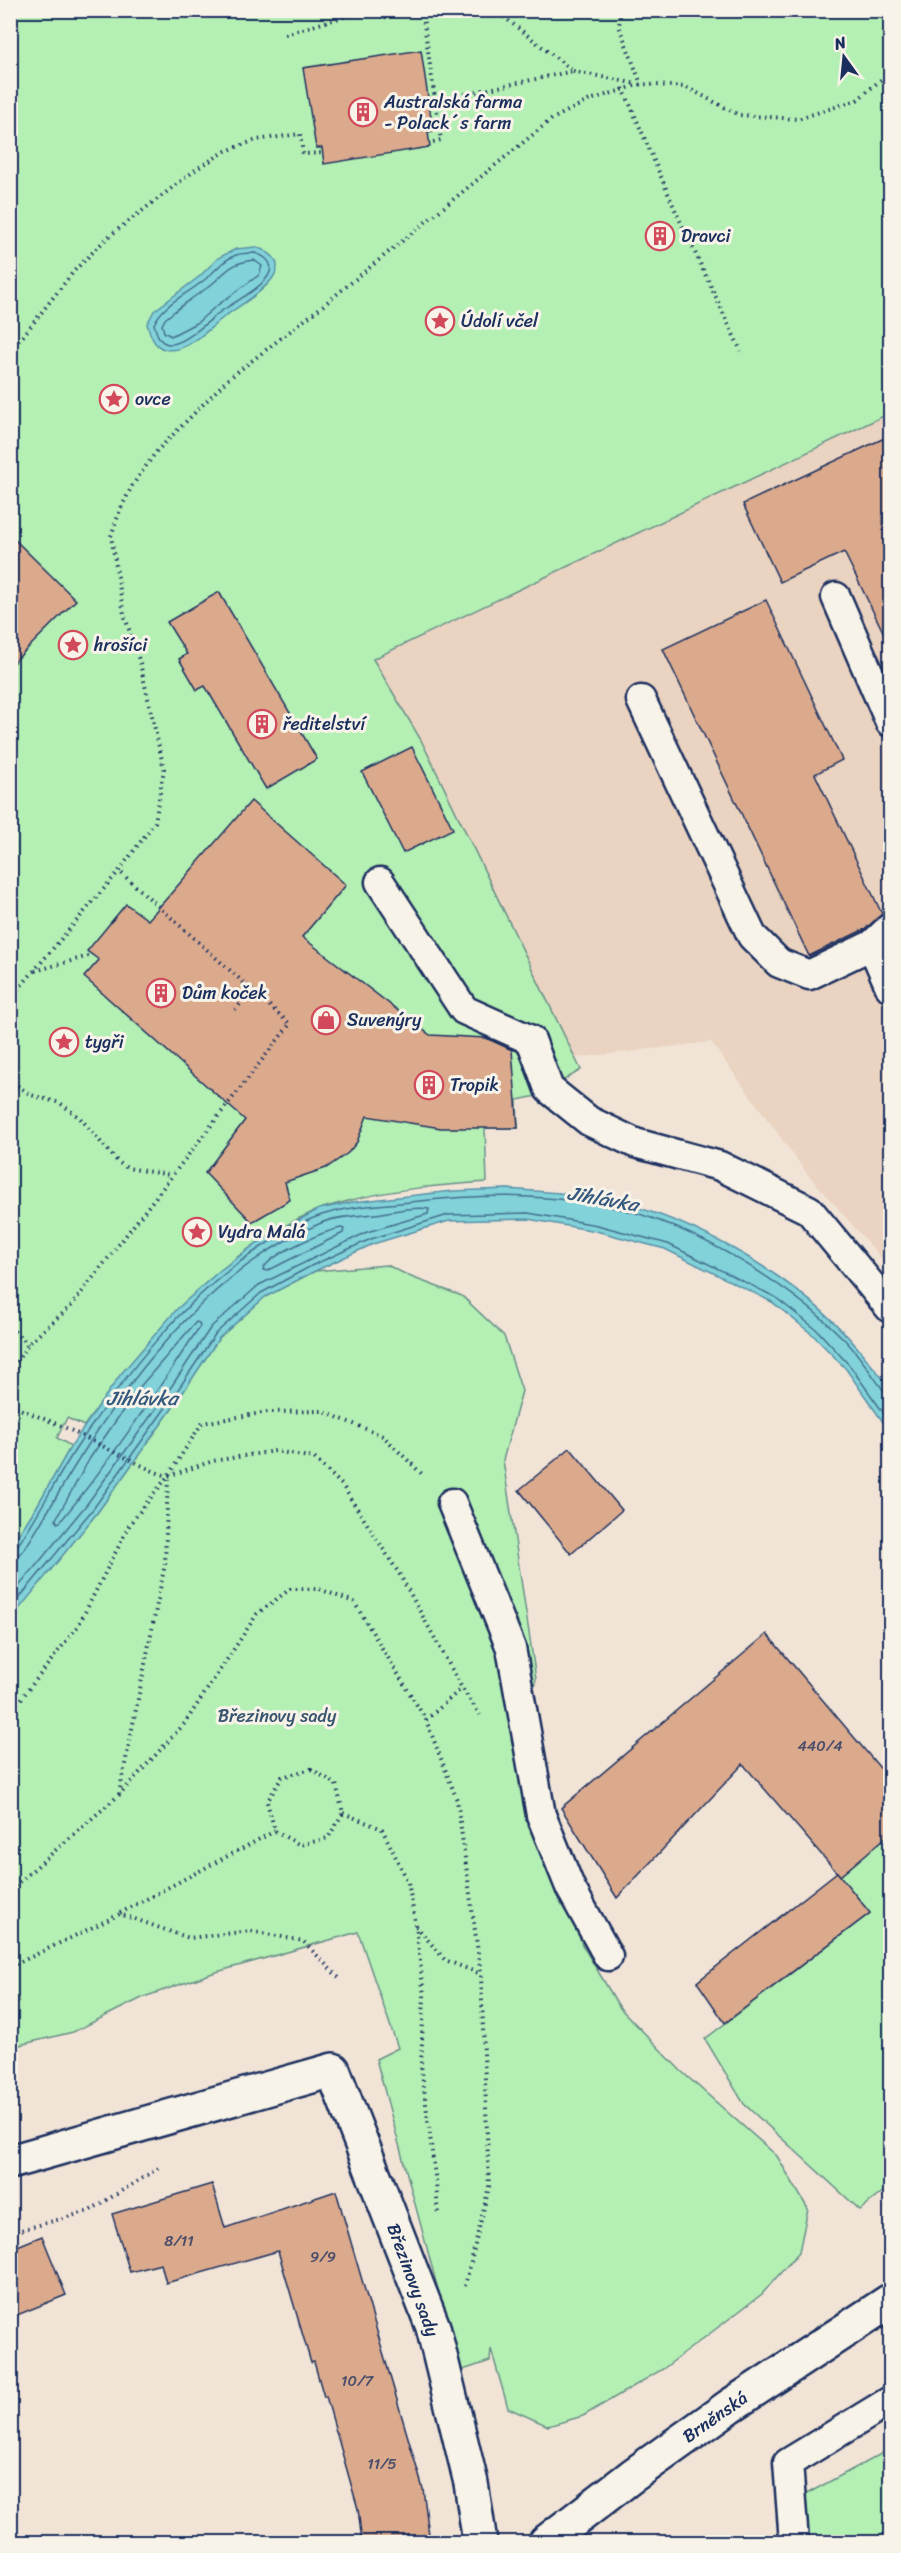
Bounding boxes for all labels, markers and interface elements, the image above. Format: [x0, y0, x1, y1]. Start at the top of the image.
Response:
north arrow [814, 27, 874, 87]
text: N [830, 27, 850, 59]
place label: Australská farma - Polack´s farm [383, 86, 523, 139]
building icon: Australská farma - Polack´s farm [347, 96, 379, 128]
building icon: Dravci [644, 220, 676, 252]
place label: Dravci [681, 220, 732, 252]
place icon: Údolí včel [424, 305, 456, 337]
place label: Údolí včel [461, 305, 539, 337]
place icon: ovce [98, 383, 130, 415]
place label: ovce [135, 383, 171, 415]
place icon: hrošíci [57, 629, 89, 661]
place label: hrošíci [93, 629, 148, 661]
building icon: ředitelství [246, 708, 278, 740]
place label: ředitelství [283, 708, 367, 740]
building icon: Dům koček [145, 977, 177, 1009]
place label: Dům koček [182, 977, 267, 1009]
shop icon: Suvenýry [310, 1004, 342, 1036]
place label: Suvenýry [347, 1004, 422, 1036]
place icon: tygři [48, 1026, 80, 1058]
place label: tygři [85, 1026, 125, 1058]
building icon: Tropik [413, 1069, 445, 1101]
place label: Tropik [450, 1069, 499, 1101]
water label: Jihlávka [565, 1176, 644, 1223]
place icon: Vydra Malá [181, 1216, 213, 1248]
place label: Vydra Malá [218, 1216, 306, 1248]
water label: Jihlávka [106, 1381, 180, 1416]
park label: Březinovy sady [218, 1700, 337, 1732]
house number: 440/4 [797, 1733, 843, 1759]
street label: Březinovy sady [378, 2219, 449, 2342]
house number: 8/11 [164, 2228, 194, 2254]
house number: 9/9 [310, 2244, 336, 2270]
house number: 10/7 [341, 2368, 374, 2394]
street label: Brněnská [675, 2383, 755, 2451]
house number: 11/5 [367, 2451, 397, 2477]

